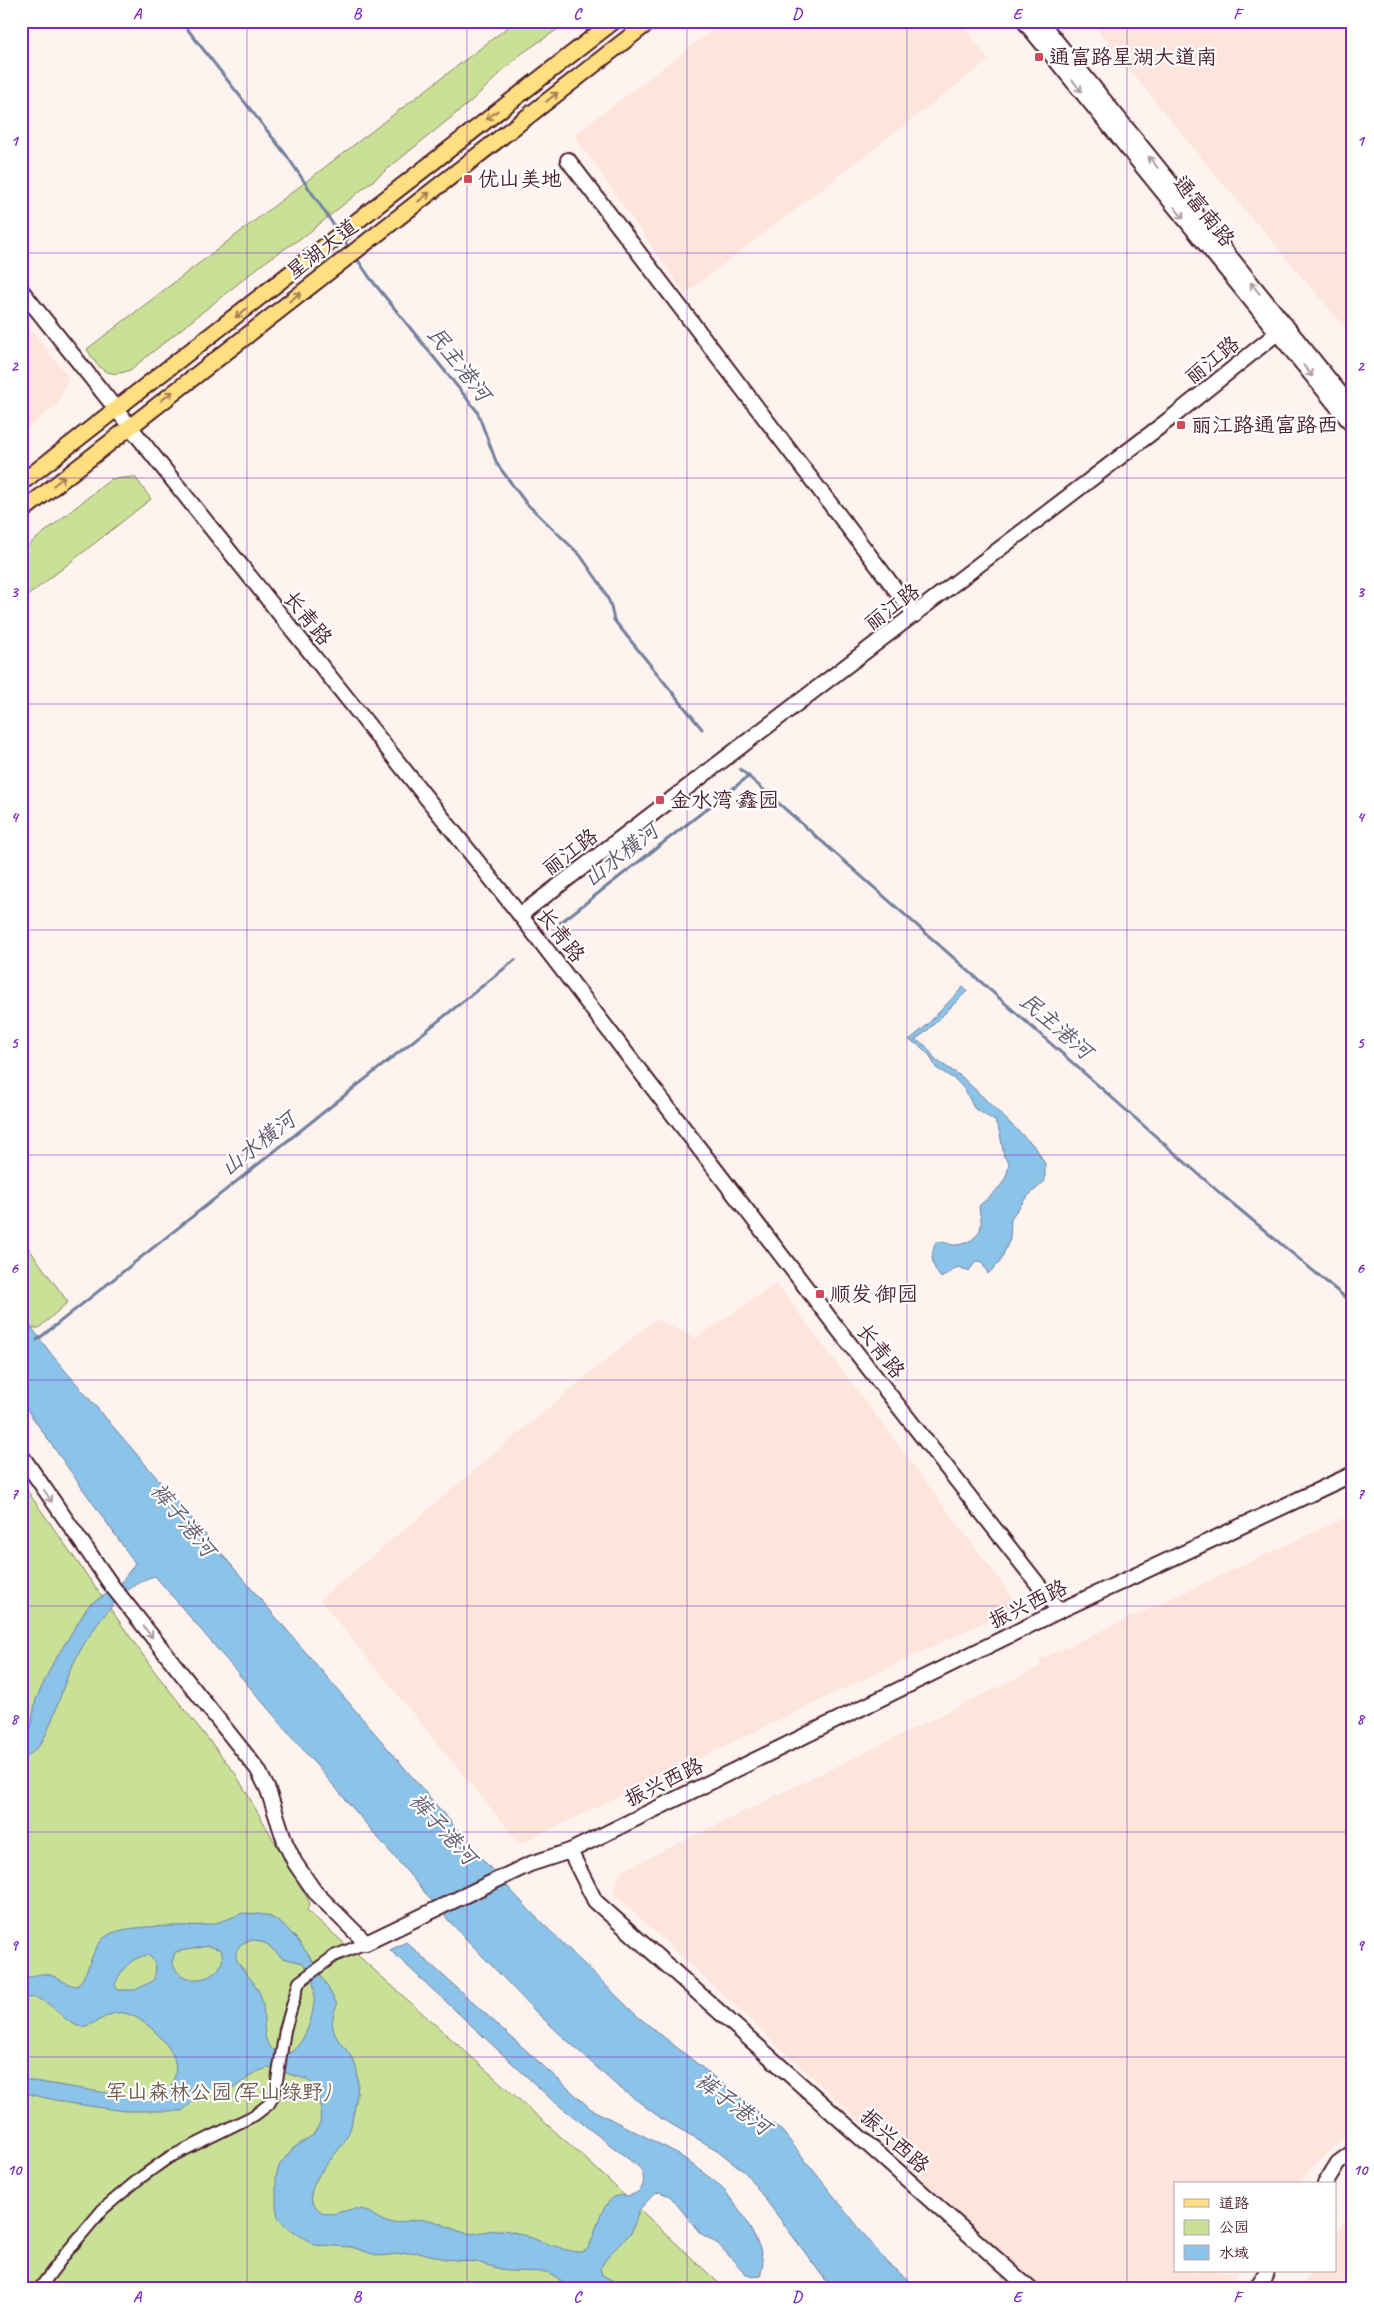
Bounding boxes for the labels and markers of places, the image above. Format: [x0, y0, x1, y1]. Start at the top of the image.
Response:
place label: 通富路星湖大道南 [1049, 44, 1217, 70]
marker: 通富路星湖大道南 [1033, 51, 1045, 63]
place label: 优山美地 [478, 166, 562, 192]
marker: 优山美地 [462, 173, 474, 185]
place label: 丽江路通富路西 [1191, 412, 1338, 438]
marker: 丽江路通富路西 [1175, 419, 1187, 431]
place label: 金水湾·鑫园 [670, 787, 779, 813]
marker: 金水湾·鑫园 [654, 794, 666, 806]
place label: 顺发·御园 [830, 1281, 918, 1307]
marker: 顺发·御园 [814, 1288, 826, 1300]

